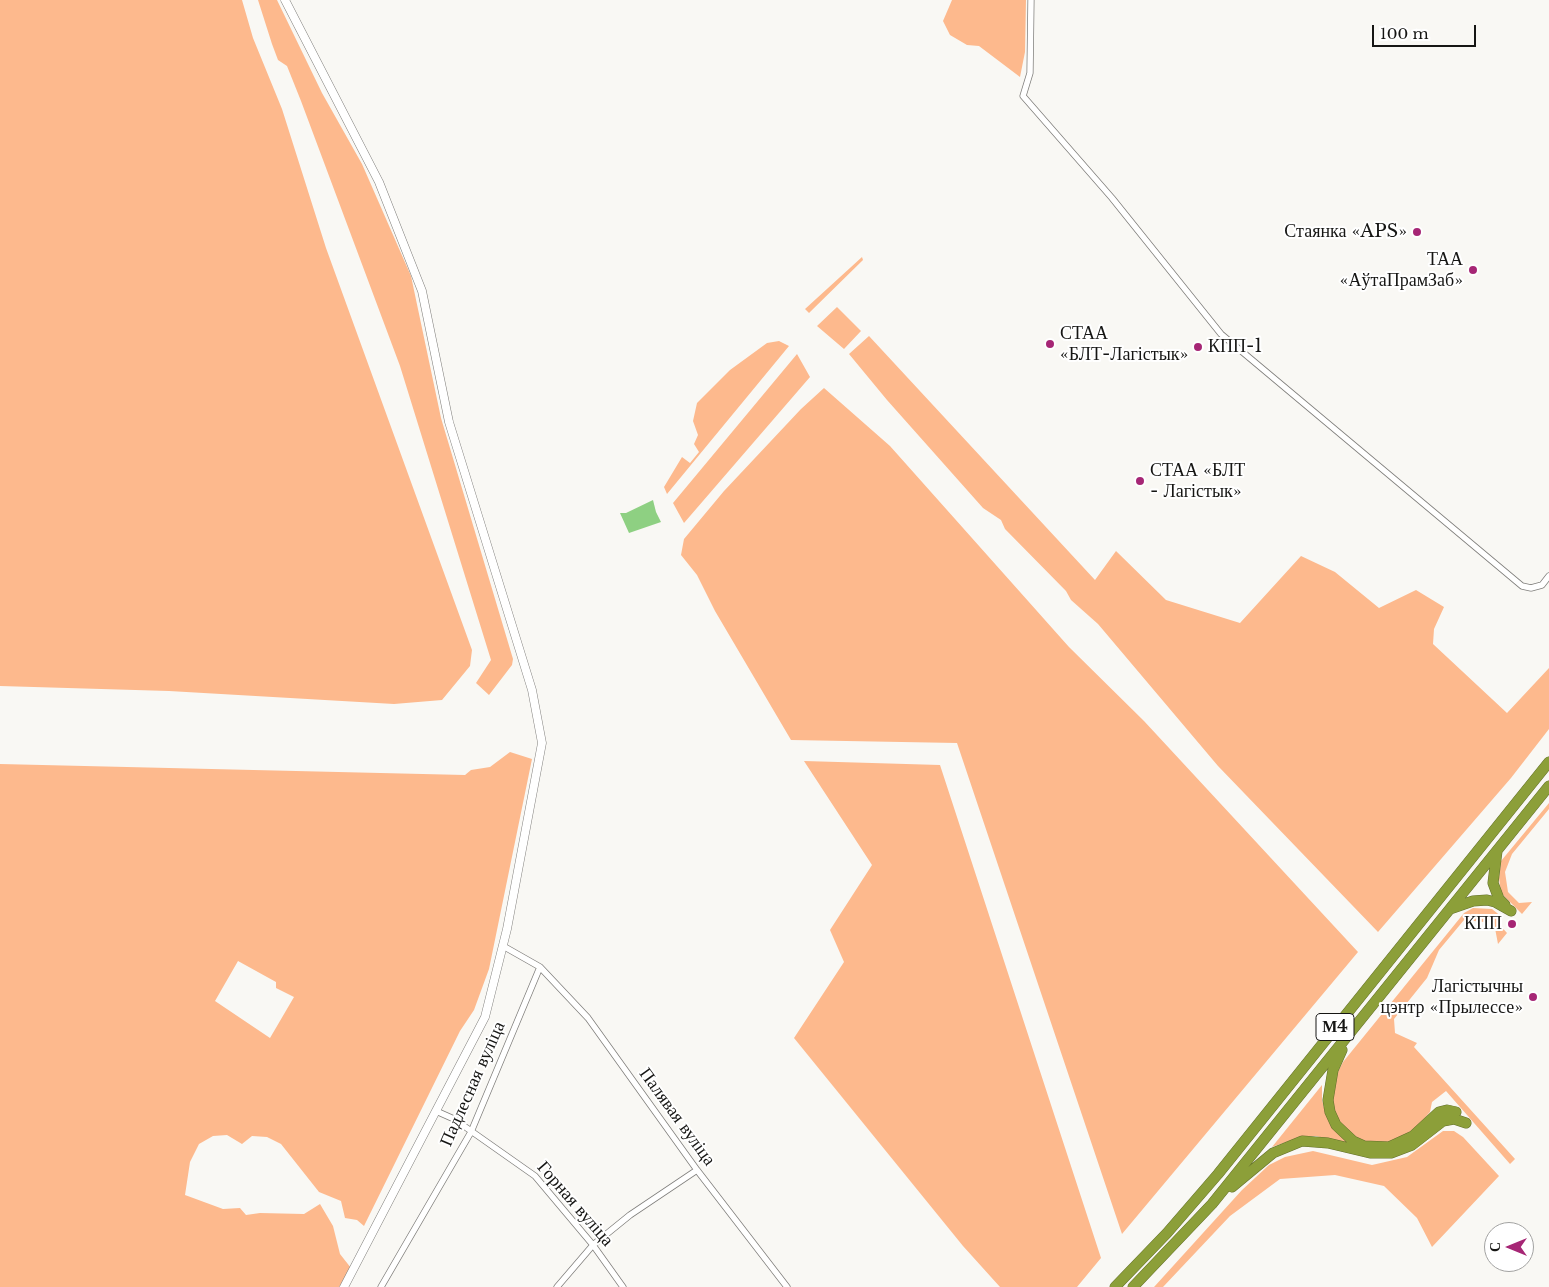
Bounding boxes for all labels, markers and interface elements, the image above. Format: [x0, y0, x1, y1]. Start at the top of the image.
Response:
scale bar [1374, 15, 1478, 47]
text: 100 m [1380, 24, 1429, 43]
place label: Стаянка «APS» [1284, 221, 1407, 243]
marker: Стаянка «APS» [1411, 226, 1423, 238]
place label: ТАА «АўтаПрамЗаб» [1340, 249, 1463, 292]
marker: ТАА «АўтаПрамЗаб» [1467, 264, 1479, 276]
place label: СТАА «БЛТ-Лагістык» [1060, 323, 1188, 366]
place label: КПП-1 [1208, 336, 1262, 358]
marker: СТАА «БЛТ-Лагістык» [1044, 338, 1056, 350]
marker: КПП-1 [1192, 341, 1204, 353]
place label: СТАА «БЛТ - Лагістык» [1150, 460, 1245, 502]
marker: СТАА «БЛТ - Лагістык» [1134, 475, 1146, 487]
place label: КПП [1464, 913, 1502, 935]
marker: КПП [1506, 918, 1518, 930]
place label: Лагістычны цэнтр «Прылессе» [1380, 976, 1523, 1019]
marker: Лагістычны цэнтр «Прылессе» [1527, 991, 1539, 1003]
road number: М4 [1316, 1014, 1354, 1040]
street label: Падлесная вуліца [436, 1018, 510, 1150]
street label: Палявая вуліца [634, 1064, 720, 1170]
street label: Горная вуліца [532, 1157, 618, 1251]
north arrow [1484, 1222, 1534, 1272]
text: С [1486, 1242, 1504, 1252]

